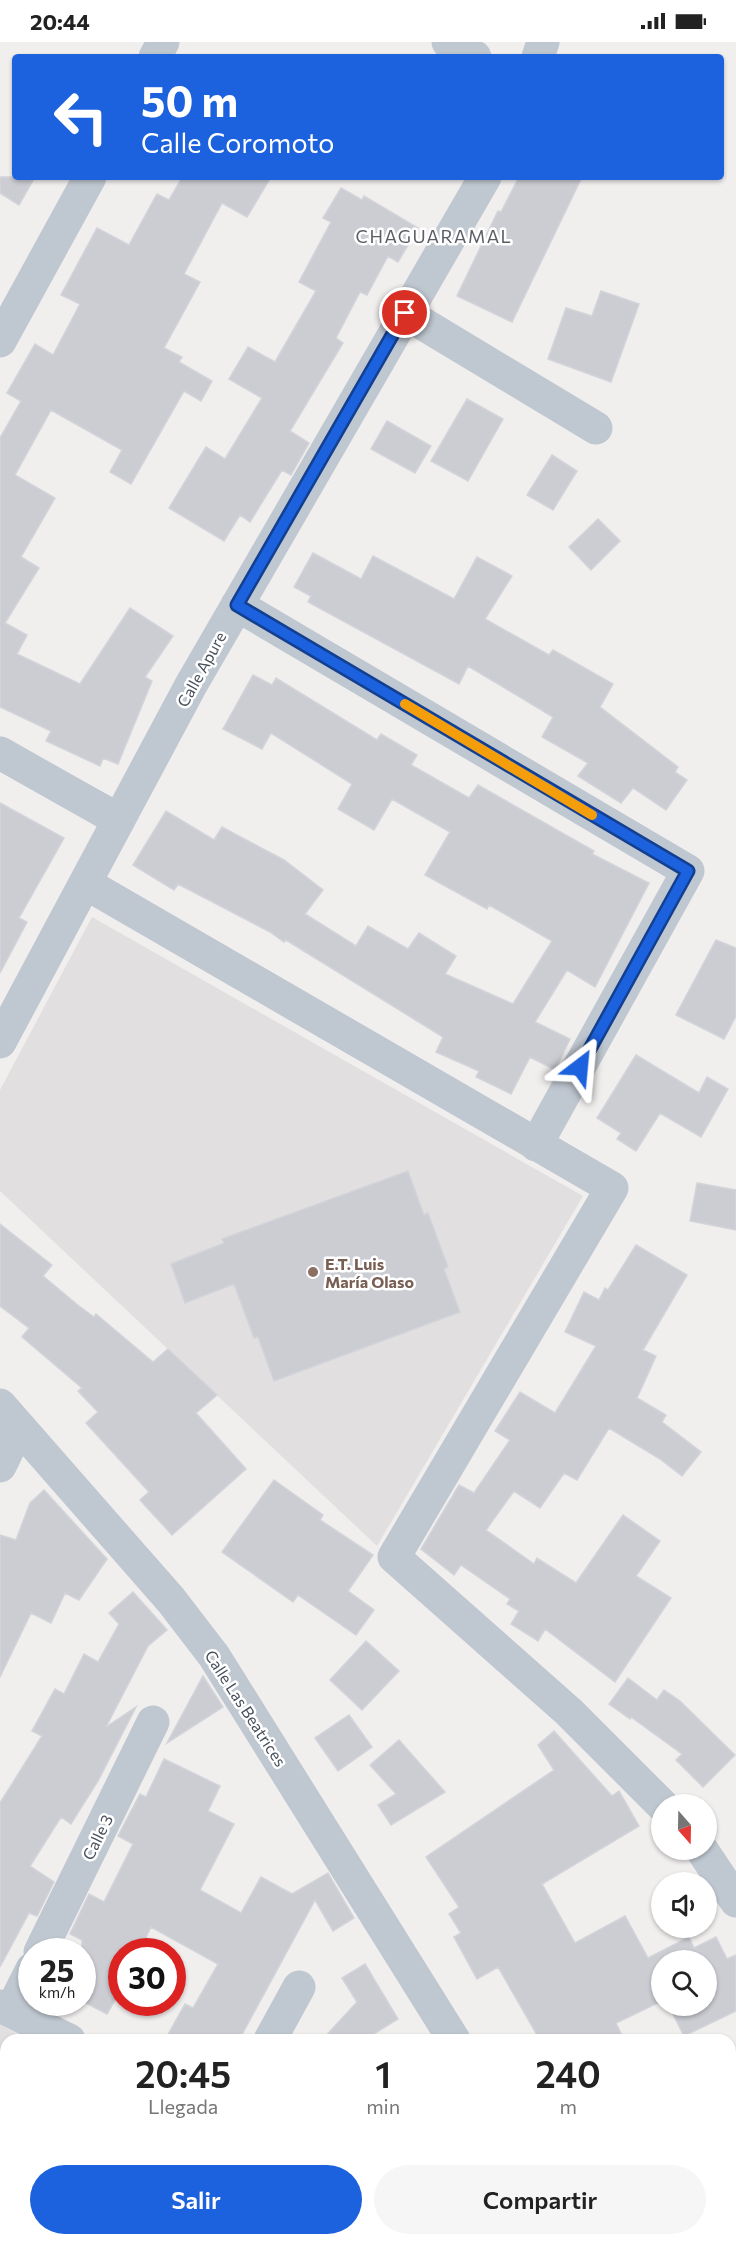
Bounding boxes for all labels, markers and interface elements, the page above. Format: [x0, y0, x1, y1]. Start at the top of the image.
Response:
text: 20:44 [30, 8, 90, 35]
text: 50 m [141, 74, 238, 126]
icon: left [42, 78, 120, 156]
text: Calle Coromoto [141, 126, 334, 159]
district label: CHAGUARAMAL [356, 225, 512, 247]
pin [379, 287, 430, 338]
icon: arrive [388, 296, 421, 329]
street label: Calle Apure [173, 628, 229, 710]
position arrow [548, 1035, 612, 1099]
place label: E.T. Luis María Olaso [325, 1254, 415, 1291]
marker: E.T. Luis María Olaso [306, 1265, 320, 1279]
street label: Calle Las Beatrices [201, 1646, 291, 1770]
north arrow [651, 1794, 717, 1860]
map controls [651, 1794, 717, 2016]
street label: Calle 3 [78, 1811, 116, 1863]
button: sound [651, 1872, 717, 1938]
speed limit sign: 30 [108, 1938, 186, 2016]
button: search [651, 1950, 717, 2016]
text: 25 [40, 1951, 74, 1988]
text: km/h [39, 1983, 75, 2001]
text: 20:45 [135, 2051, 231, 2095]
text: 1 [375, 2051, 391, 2095]
text: 240 [535, 2051, 601, 2095]
text: Llegada [148, 2094, 218, 2118]
text: min [366, 2094, 400, 2118]
text: m [559, 2094, 577, 2118]
button: Salir [30, 2165, 362, 2234]
button: Compartir [374, 2165, 706, 2234]

